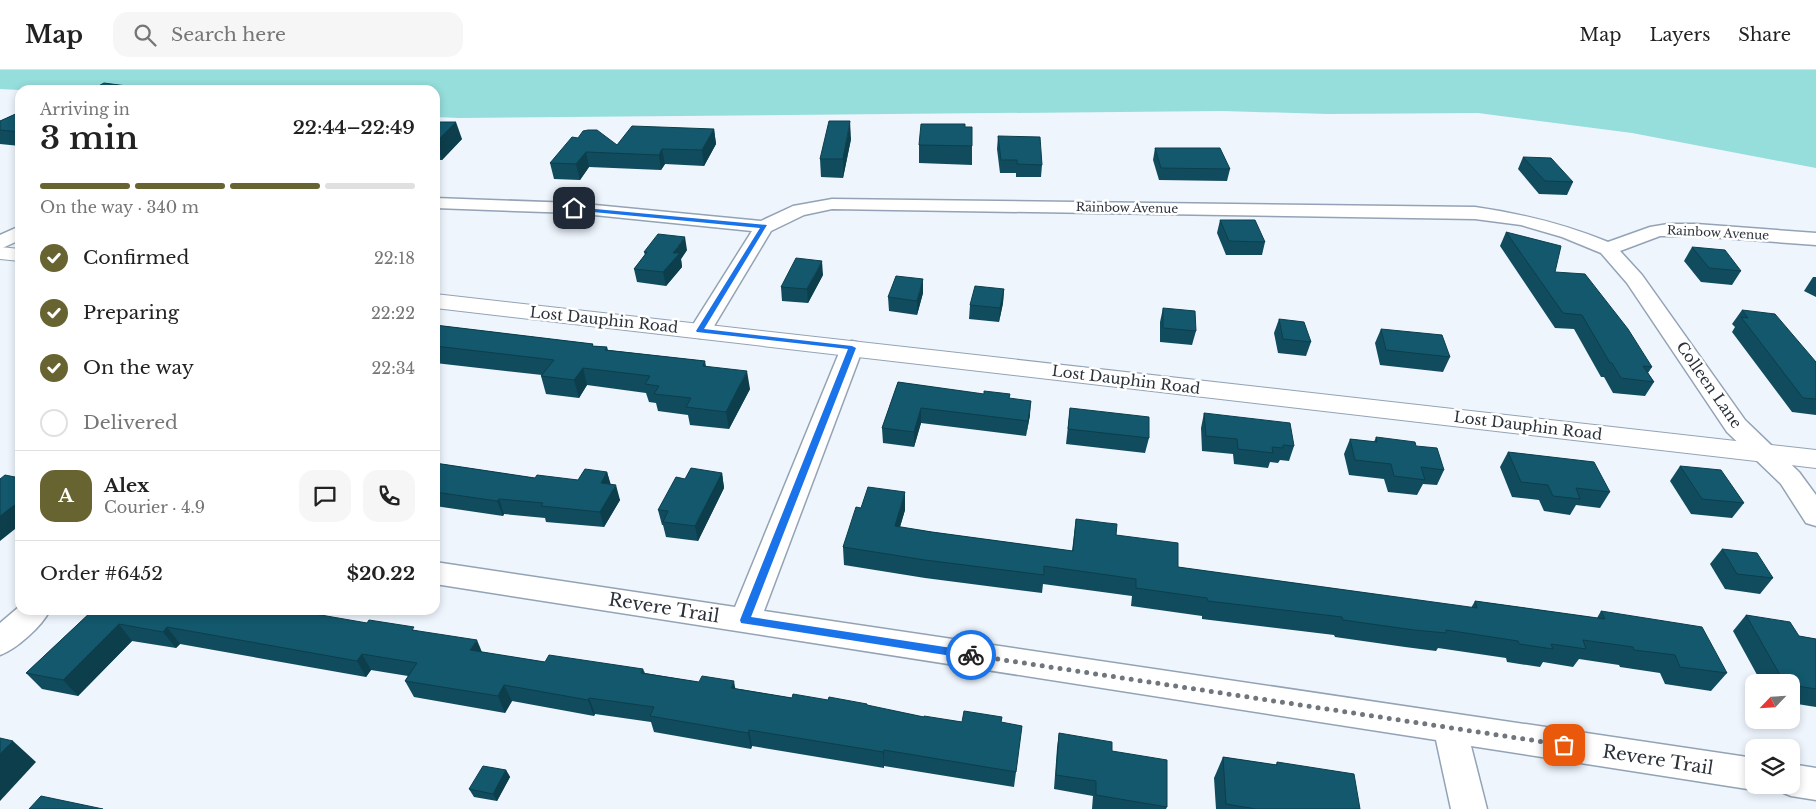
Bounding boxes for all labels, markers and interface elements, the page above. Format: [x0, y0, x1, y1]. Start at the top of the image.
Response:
search box [113, 12, 463, 57]
text: Map [25, 20, 83, 49]
icon: search [131, 21, 159, 49]
text: Search here [171, 23, 286, 46]
text: Map [1580, 24, 1621, 46]
text: Layers [1649, 24, 1710, 46]
text: Share [1738, 24, 1791, 46]
text: Arriving in [40, 99, 130, 119]
text: 22:44–22:49 [293, 116, 415, 139]
text: 3 min [40, 118, 138, 158]
pin [553, 187, 595, 229]
icon: home [560, 194, 588, 222]
text: On the way · 340 m [40, 197, 199, 217]
street label: Rainbow Avenue [1076, 199, 1178, 216]
street label: Rainbow Avenue [1666, 222, 1770, 243]
icon: check [40, 244, 68, 272]
text: Confirmed [83, 246, 189, 269]
text: 22:18 [374, 248, 415, 268]
icon: check [40, 299, 68, 327]
text: Preparing [83, 301, 179, 324]
street label: Lost Dauphin Road [529, 302, 679, 337]
text: 22:22 [371, 303, 415, 323]
street label: Colleen Lane [1672, 338, 1746, 432]
icon: check [40, 354, 68, 382]
text: On the way [83, 356, 194, 379]
text: 22:34 [372, 358, 415, 378]
street label: Lost Dauphin Road [1051, 361, 1201, 398]
street label: Lost Dauphin Road [1453, 407, 1603, 444]
text: Delivered [83, 411, 178, 434]
button: chat [299, 470, 351, 522]
button: phone [363, 470, 415, 522]
text: Alex [104, 474, 149, 497]
text: A [58, 484, 74, 507]
text: Courier · 4.9 [104, 497, 205, 517]
text: Order #6452 [40, 562, 163, 585]
text: $20.22 [347, 562, 415, 585]
street label: Revere Trail [607, 588, 721, 628]
courier [946, 630, 996, 680]
icon: bike [957, 641, 985, 669]
north arrow [1745, 674, 1800, 729]
map controls [1745, 674, 1800, 794]
pin [1543, 724, 1585, 766]
icon: bag [1550, 731, 1578, 759]
button: layers [1745, 739, 1800, 794]
street label: Revere Trail [1601, 740, 1715, 780]

